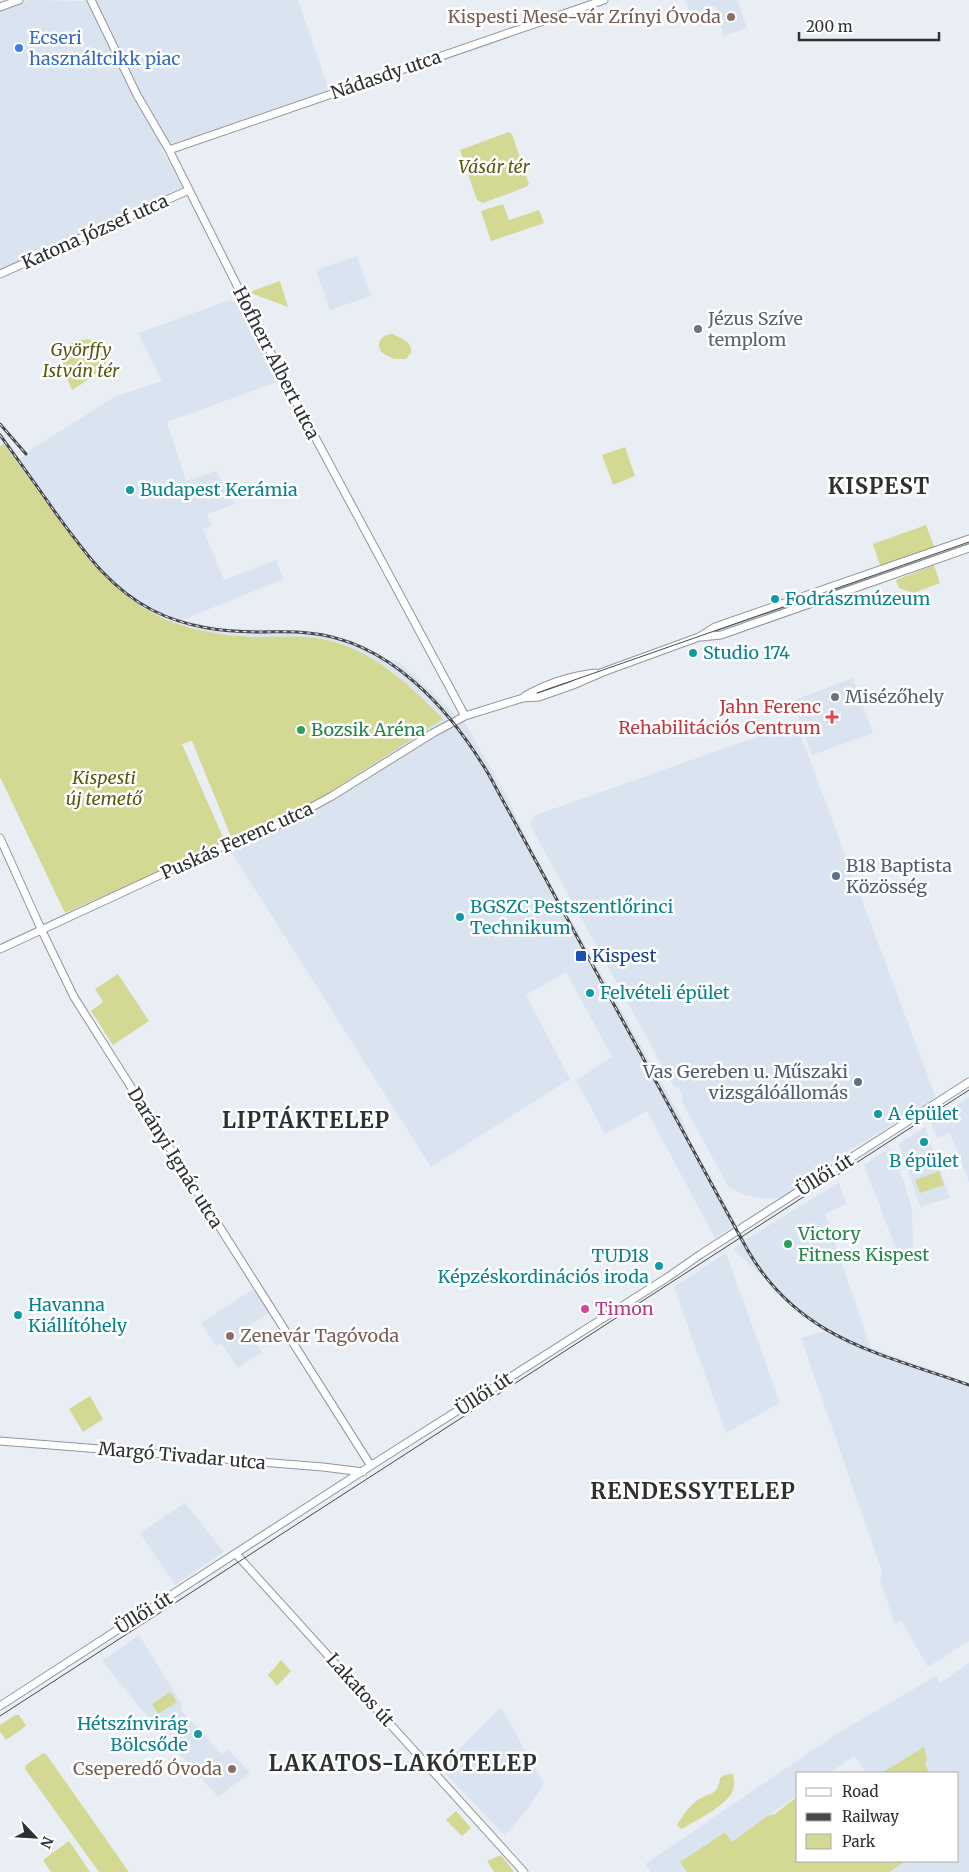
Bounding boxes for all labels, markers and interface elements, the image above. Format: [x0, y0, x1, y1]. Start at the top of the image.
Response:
place label: Kispesti Mese-vár Zrínyi Óvoda [448, 5, 721, 28]
scale bar [799, 10, 939, 42]
marker: Kispesti Mese-vár Zrínyi Óvoda [725, 11, 737, 23]
text: 200 m [806, 17, 853, 36]
place label: Ecseri használtcikk piac [29, 26, 180, 70]
marker: Ecseri használtcikk piac [13, 42, 25, 54]
street label: Nádasdy utca [328, 45, 444, 104]
park label: Vásár tér [458, 155, 531, 178]
street label: Katona József utca [18, 189, 172, 274]
street label: Hofherr Albert utca [228, 282, 325, 443]
place label: Jézus Szíve templom [707, 307, 803, 351]
marker: Jézus Szíve templom [692, 323, 704, 335]
park label: Györffy István tér [43, 338, 120, 382]
district label: KISPEST [828, 472, 930, 500]
place label: Budapest Kerámia [140, 478, 298, 501]
marker: Budapest Kerámia [124, 484, 136, 496]
place label: Fodrászmúzeum [785, 587, 930, 610]
marker: Fodrászmúzeum [769, 593, 781, 605]
place label: Studio 174 [703, 641, 790, 664]
marker: Studio 174 [687, 647, 699, 659]
place label: Misézőhely [845, 685, 945, 708]
marker: Misézőhely [829, 691, 841, 703]
place label: Jahn Ferenc Rehabilitációs Centrum [618, 695, 821, 739]
marker: Jahn Ferenc Rehabilitációs Centrum [825, 710, 839, 724]
place label: Bozsik Aréna [311, 718, 426, 741]
marker: Bozsik Aréna [295, 724, 307, 736]
park label: Kispesti új temető [66, 766, 144, 810]
street label: Puskás Ferenc utca [157, 797, 317, 884]
place label: B18 Baptista Közösség [846, 854, 952, 898]
marker: B18 Baptista Közösség [830, 870, 842, 882]
place label: BGSZC Pestszentlőrinci Technikum [470, 895, 674, 939]
marker: BGSZC Pestszentlőrinci Technikum [454, 911, 466, 923]
place label: Kispest [592, 944, 656, 967]
marker: Kispest [574, 949, 588, 963]
place label: Felvételi épület [600, 981, 730, 1004]
marker: Felvételi épület [584, 987, 596, 999]
place label: Vas Gereben u. Műszaki vizsgálóállomás [642, 1060, 848, 1104]
marker: Vas Gereben u. Műszaki vizsgálóállomás [852, 1076, 864, 1088]
street label: Darányi Ignác utca [123, 1083, 228, 1233]
place label: A épület [887, 1102, 959, 1125]
district label: LIPTÁKTELEP [222, 1105, 390, 1134]
marker: A épület [872, 1108, 884, 1120]
marker: B épület [918, 1136, 930, 1148]
street label: Üllői út [792, 1148, 858, 1201]
place label: B épület [889, 1149, 959, 1172]
place label: Victory Fitness Kispest [797, 1222, 929, 1266]
marker: Victory Fitness Kispest [782, 1238, 794, 1250]
place label: TUD18 Képzéskordinációs iroda [438, 1244, 649, 1288]
marker: TUD18 Képzéskordinációs iroda [653, 1260, 665, 1272]
place label: Havanna Kiállítóhely [28, 1293, 128, 1337]
place label: Timon [595, 1297, 654, 1320]
marker: Timon [579, 1303, 591, 1315]
marker: Havanna Kiállítóhely [12, 1309, 24, 1321]
place label: Zenevár Tagóvoda [240, 1324, 400, 1347]
marker: Zenevár Tagóvoda [224, 1330, 236, 1342]
street label: Üllői út [451, 1367, 516, 1420]
street label: Margó Tivadar utca [97, 1437, 267, 1474]
district label: RENDESSYTELEP [590, 1477, 796, 1505]
street label: Üllői út [111, 1586, 177, 1639]
street label: Lakatos út [322, 1648, 399, 1731]
place label: Hétszínvirág Bölcsőde [77, 1712, 188, 1756]
marker: Hétszínvirág Bölcsőde [192, 1728, 204, 1740]
district label: LAKATOS-LAKÓTELEP [269, 1748, 537, 1777]
place label: Cseperedő Óvoda [73, 1757, 222, 1780]
marker: Cseperedő Óvoda [226, 1763, 238, 1775]
legend [796, 1772, 959, 1862]
text: Road [842, 1782, 878, 1801]
text: Railway [842, 1807, 899, 1826]
north arrow [10, 1812, 60, 1862]
text: Park [842, 1832, 876, 1851]
text: N [36, 1834, 57, 1851]

